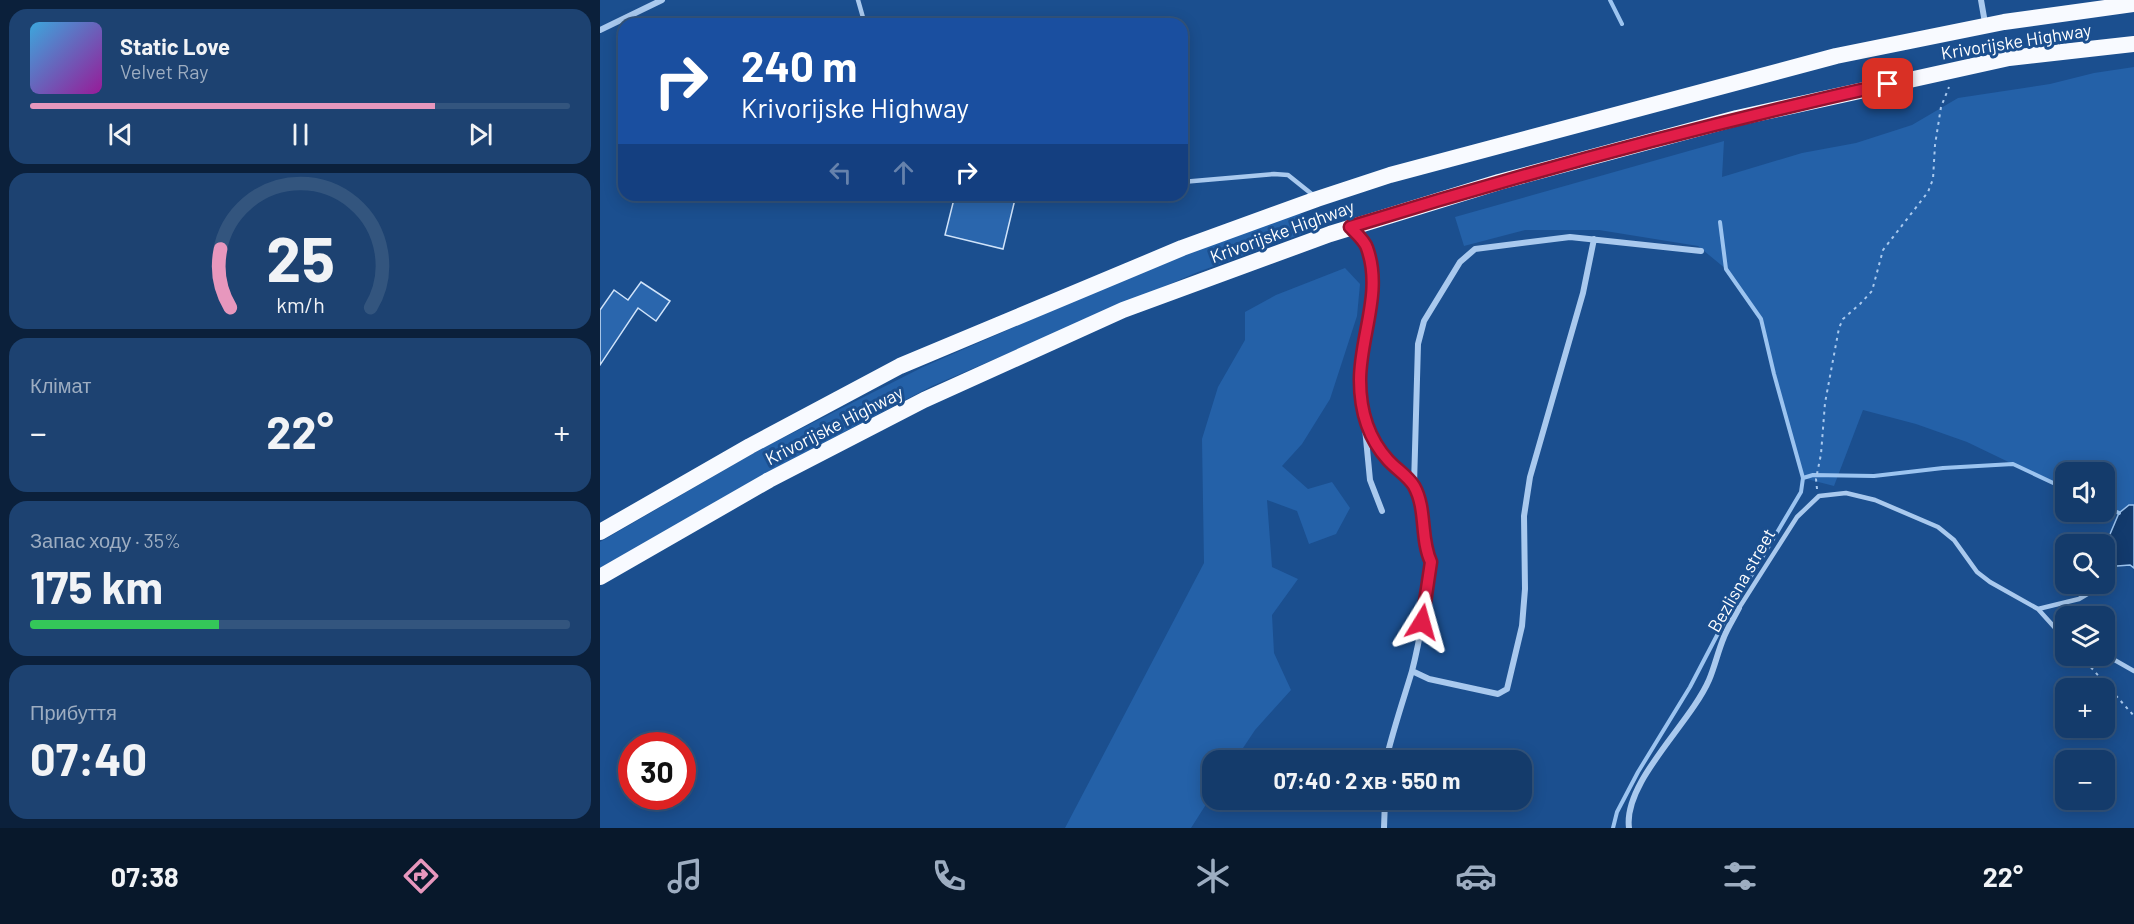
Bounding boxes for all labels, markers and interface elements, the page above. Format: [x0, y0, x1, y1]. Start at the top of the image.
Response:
street label: Krivorijske Highway [1939, 18, 2093, 64]
text: Static Love [120, 33, 230, 59]
text: 240 m [741, 40, 857, 90]
icon: right [642, 42, 720, 120]
pin [1862, 58, 1913, 109]
text: Velvet Ray [120, 59, 209, 83]
icon: arrive [1871, 67, 1904, 100]
text: Krivorijske Highway [741, 91, 969, 123]
icon: previous [104, 118, 137, 151]
icon: pause [284, 118, 317, 151]
icon: next [464, 118, 497, 151]
icon: left [824, 156, 857, 189]
icon: ahead [887, 156, 920, 189]
icon: right [950, 156, 983, 189]
street label: Krivorijske Highway [1207, 195, 1357, 267]
text: 25 [266, 220, 334, 294]
text: km/h [276, 292, 324, 317]
text: Клімат [30, 373, 91, 397]
street label: Krivorijske Highway [761, 381, 907, 469]
text: 22° [266, 404, 334, 458]
text: − [30, 412, 47, 452]
text: + [553, 412, 570, 452]
map controls [2055, 462, 2115, 810]
button: sound [2055, 462, 2115, 522]
street label: Bezlisna street [1702, 524, 1780, 636]
text: Запас ходу · 35% [30, 528, 181, 552]
button: search [2055, 534, 2115, 594]
text: 175 km [30, 559, 163, 613]
position arrow [1390, 590, 1454, 654]
button: layers [2055, 606, 2115, 666]
button: + [2055, 678, 2115, 738]
text: Прибуття [30, 700, 117, 724]
text: 07:40 [30, 731, 147, 785]
speed limit sign: 30 [618, 732, 696, 810]
button: − [2055, 750, 2115, 810]
text: 07:40 · 2 хв · 550 m [1274, 767, 1460, 793]
icon: directions [400, 855, 442, 897]
icon: music [664, 855, 706, 897]
icon: phone [928, 855, 970, 897]
icon: climate [1192, 855, 1234, 897]
icon: car [1455, 855, 1497, 897]
icon: filters [1719, 855, 1761, 897]
text: 07:38 [111, 860, 179, 892]
text: 22° [1983, 860, 2023, 892]

